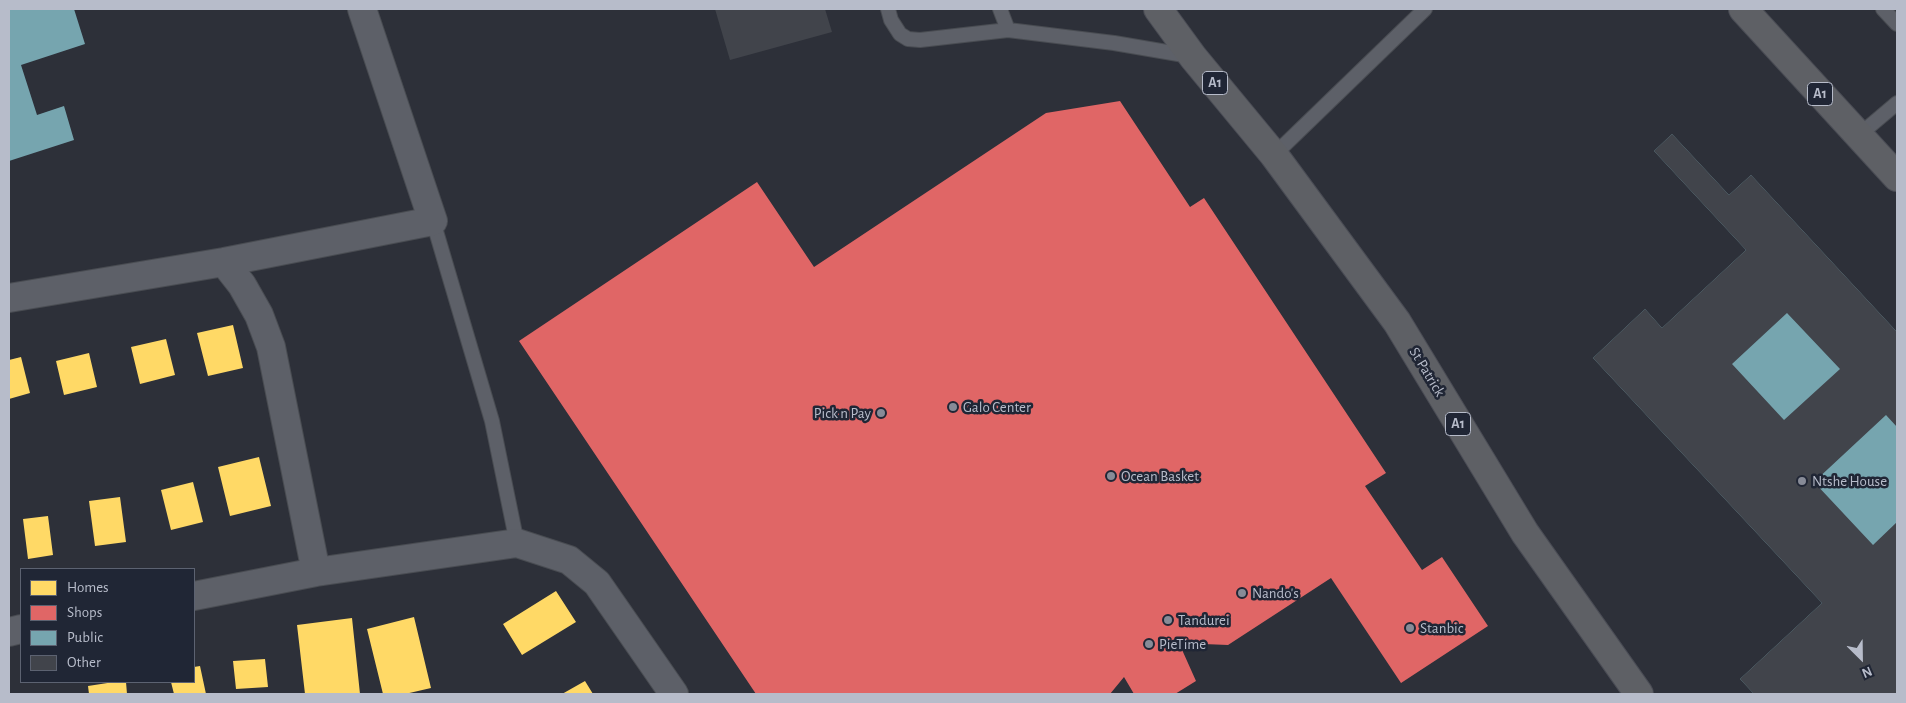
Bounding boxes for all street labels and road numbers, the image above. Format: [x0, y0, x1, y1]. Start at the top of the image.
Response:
road number: A1 [1202, 72, 1228, 95]
road number: A1 [1808, 82, 1832, 106]
street label: St Patrick [1405, 344, 1449, 400]
road number: A1 [1446, 412, 1470, 436]

